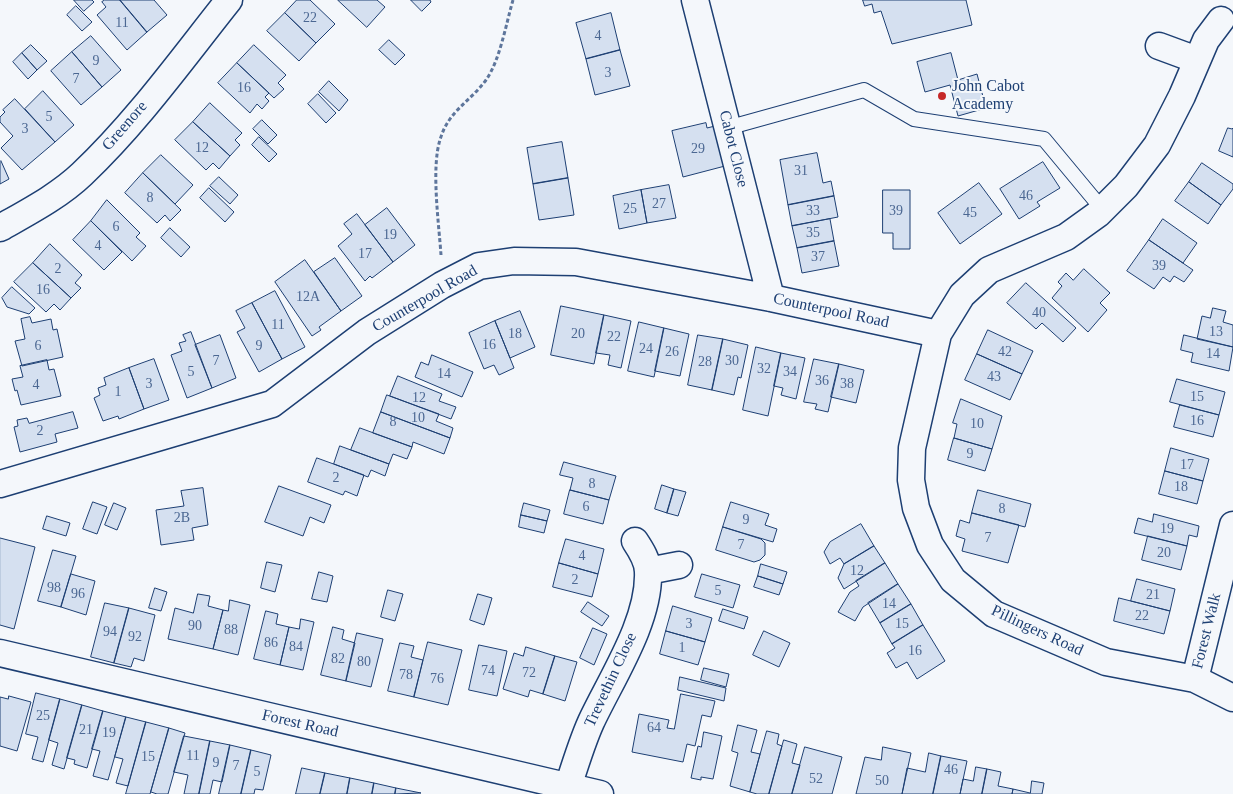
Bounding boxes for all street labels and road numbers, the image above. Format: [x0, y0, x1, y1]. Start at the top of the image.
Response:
street label: Greenore [98, 97, 152, 155]
street label: Cabot Close [714, 109, 752, 189]
street label: Counterpool Road [369, 261, 481, 337]
street label: Counterpool Road [771, 289, 891, 333]
street label: Forest Walk [1188, 591, 1226, 671]
street label: Pillingers Road [988, 601, 1086, 661]
street label: Trevethin Close [581, 630, 641, 730]
street label: Forest Road [260, 706, 340, 742]

